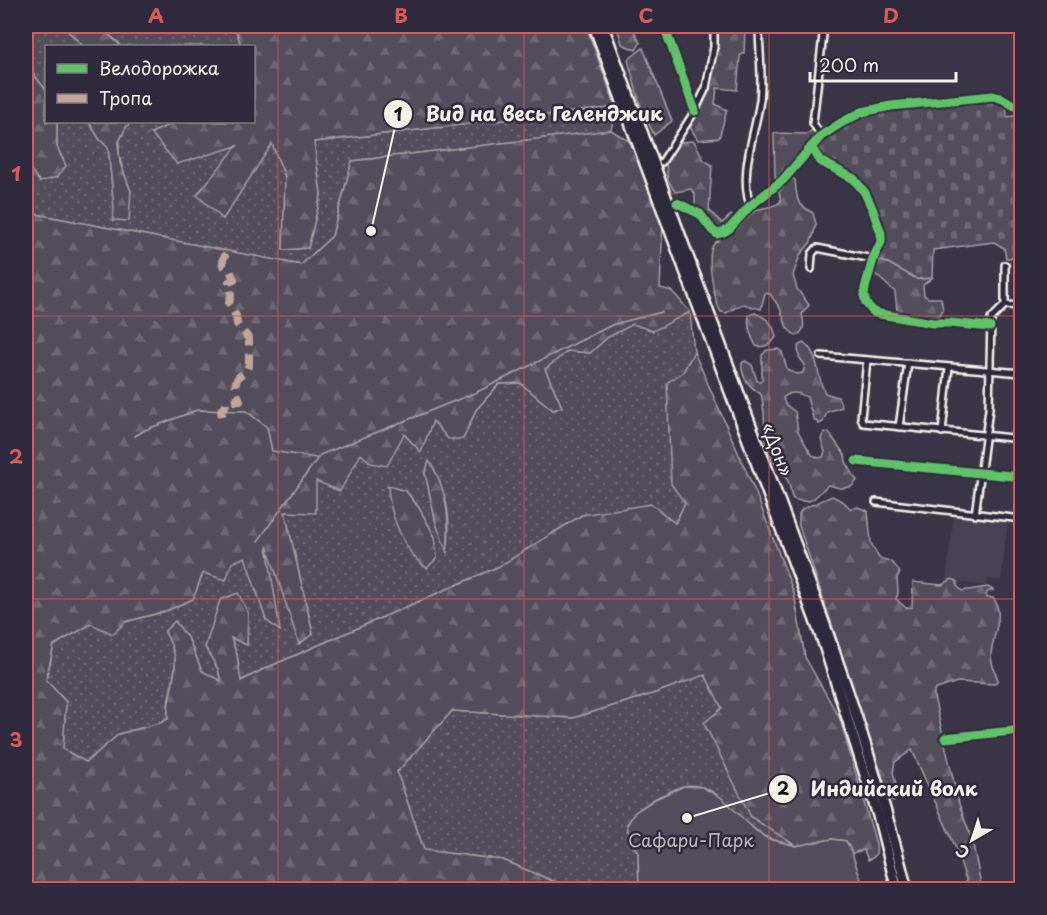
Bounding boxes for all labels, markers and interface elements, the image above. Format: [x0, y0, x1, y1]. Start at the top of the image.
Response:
text: A [148, 0, 164, 30]
text: B [394, 0, 408, 30]
text: C [638, 0, 654, 30]
text: D [883, 0, 899, 30]
legend [45, 45, 255, 123]
scale bar [810, 45, 956, 83]
text: 200 m [819, 51, 879, 78]
text: Велодорожка [99, 54, 220, 81]
text: Тропа [99, 84, 152, 111]
callout: Вид на весь Геленджик [383, 95, 676, 133]
text: Вид на весь Геленджик [425, 98, 663, 128]
text: 1 [394, 100, 403, 127]
text: 1 [11, 158, 21, 188]
street label: «Дон» [755, 418, 801, 480]
text: 2 [9, 441, 23, 471]
text: 3 [9, 724, 23, 754]
callout: Индийский волк [768, 770, 989, 808]
text: Индийский волк [810, 773, 978, 803]
text: 2 [777, 774, 790, 801]
north arrow [942, 810, 1002, 870]
park label: Сафари-Парк [628, 826, 754, 853]
text: С [950, 839, 974, 866]

